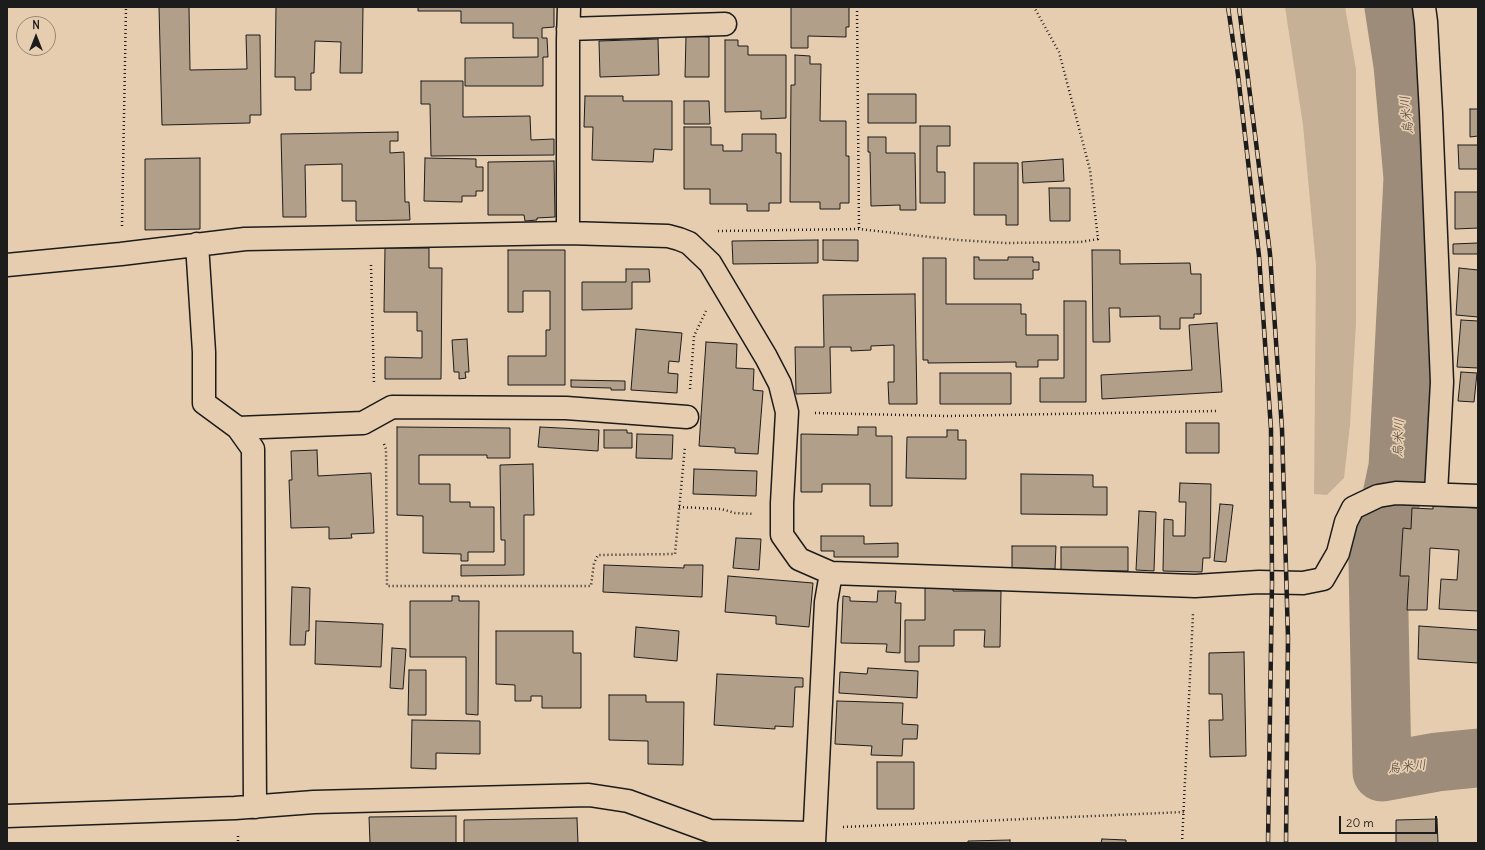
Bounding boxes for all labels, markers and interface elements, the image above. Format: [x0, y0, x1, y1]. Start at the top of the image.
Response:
north arrow [16, 16, 56, 56]
text: N [32, 18, 40, 32]
water label: 烏米川 [1398, 95, 1416, 135]
water label: 烏米川 [1390, 418, 1408, 458]
water label: 烏米川 [1387, 757, 1427, 777]
scale bar [1341, 808, 1439, 834]
text: 20 m [1346, 815, 1374, 830]

